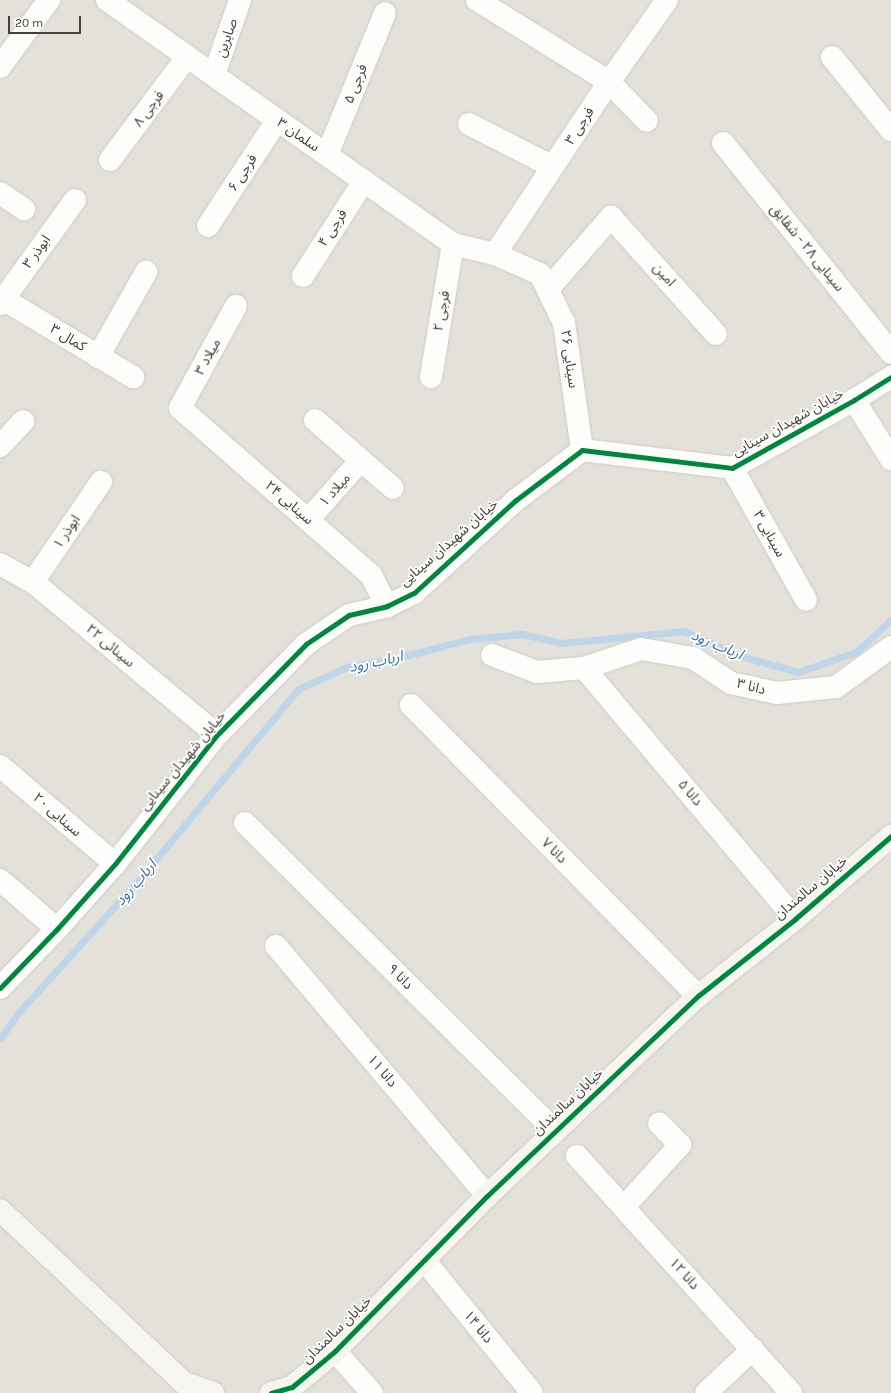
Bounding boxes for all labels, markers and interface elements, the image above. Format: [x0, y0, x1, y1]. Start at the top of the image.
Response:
scale bar [10, 8, 83, 34]
text: 20 m [15, 16, 43, 30]
street label: صابرین [213, 16, 241, 60]
street label: فرجی ۵ [341, 62, 371, 106]
street label: فرجی ۸ [130, 88, 168, 130]
street label: فرجی ۳ [562, 104, 598, 148]
street label: سلمان ۳ [273, 114, 323, 156]
street label: فرجی ۶ [225, 151, 261, 195]
street label: سینایی ۲۸ - شقایق [767, 201, 847, 295]
street label: فرجی ۴ [315, 206, 351, 250]
street label: ابوذر ۳ [19, 232, 55, 272]
street label: امین [649, 260, 679, 290]
street label: فرجی ۲ [430, 289, 454, 333]
street label: کمال ۳ [47, 321, 89, 355]
street label: سینایی ۲۶ [557, 329, 581, 389]
street label: میلاد ۳ [191, 336, 225, 378]
street label: خیابان شهیدان سینایی [729, 385, 847, 461]
street label: میلاد ۱ [316, 470, 354, 510]
street label: سینایی ۲۴ [261, 477, 317, 529]
street label: خیابان شهیدان سینایی [396, 496, 502, 590]
street label: سینایی ۳ [749, 508, 789, 560]
street label: ابوذر ۱ [50, 512, 84, 552]
street label: سینائی ۲۲ [82, 621, 138, 671]
water label: ارباب رود [688, 626, 746, 664]
water label: ارباب رود [347, 648, 405, 676]
street label: دانا ۳ [735, 675, 767, 699]
street label: خیابان شهیدان سینایی [136, 708, 230, 814]
street label: دانا ۵ [674, 776, 706, 810]
street label: سینایی ۲۰ [29, 789, 85, 841]
street label: دانا ۷ [538, 835, 570, 867]
street label: خیابان سالمندان [771, 853, 851, 923]
water label: ارباب رود [111, 857, 161, 909]
street label: دانا ۹ [384, 961, 416, 993]
street label: دانا ۱۱ [364, 1051, 400, 1091]
street label: خیابان سالمندان [529, 1065, 607, 1139]
street label: دانا ۱۲ [665, 1255, 703, 1293]
street label: خیابان سالمندان [299, 1293, 375, 1367]
street label: دانا ۱۴ [460, 1307, 496, 1347]

